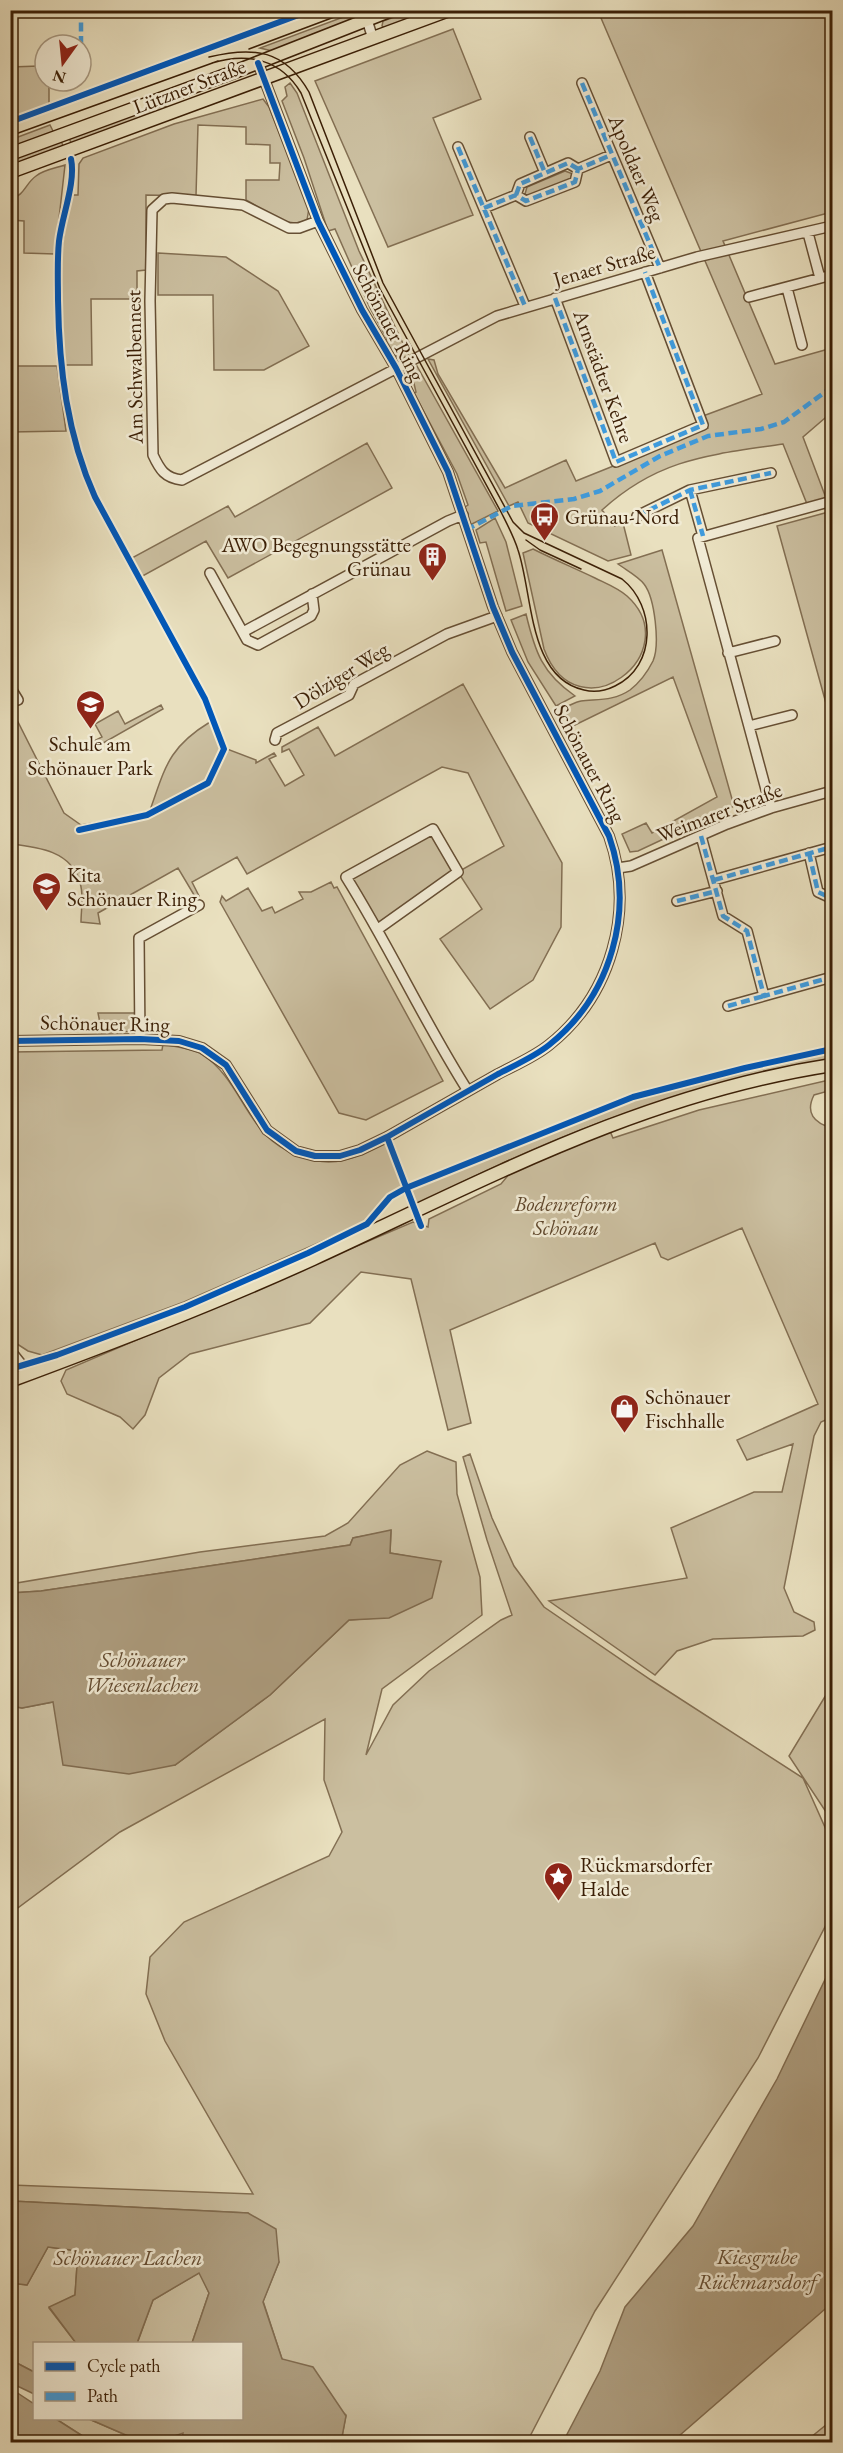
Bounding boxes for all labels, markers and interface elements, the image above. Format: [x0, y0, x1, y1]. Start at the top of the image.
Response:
north arrow [33, 33, 93, 93]
street label: Lützner Straße [129, 52, 249, 120]
text: N [50, 65, 68, 89]
street label: Apoldaer Weg [602, 110, 672, 226]
street label: Jenaer Straße [548, 238, 658, 293]
street label: Schönauer Ring [347, 258, 432, 386]
street label: Am Schwalbennest [119, 289, 149, 445]
street label: Arnstädter Kehre [567, 305, 641, 446]
bus stop icon: Grünau-Nord [528, 500, 560, 542]
place label: Grünau-Nord [565, 503, 680, 530]
place label: AWO Begegnungsstätte Grünau [220, 531, 411, 582]
building icon: AWO Begegnungsstätte Grünau [416, 540, 448, 582]
street label: Dölziger Weg [288, 635, 394, 715]
school or university icon: Schule am Schönauer Park [74, 688, 106, 730]
street label: Schönauer Ring [548, 699, 633, 827]
place label: Schule am Schönauer Park [27, 730, 154, 781]
street label: Weimarer Straße [652, 776, 786, 848]
place label: Kita Schönauer Ring [67, 861, 198, 912]
school or university icon: Kita Schönauer Ring [30, 870, 62, 912]
street label: Schönauer Ring [40, 1008, 171, 1038]
park label: Bodenreform Schönau [513, 1190, 618, 1241]
place label: Schönauer Fischhalle [645, 1383, 730, 1434]
shop icon: Schönauer Fischhalle [608, 1392, 640, 1434]
water label: Schönauer Wiesenlachen [85, 1645, 199, 1699]
place label: Rückmarsdorfer Halde [580, 1851, 712, 1902]
place icon: Rückmarsdorfer Halde [543, 1860, 575, 1902]
water label: Kiesgrube Rückmarsdorf [697, 2242, 822, 2296]
water label: Schönauer Lachen [53, 2243, 202, 2272]
legend [33, 2342, 243, 2420]
text: Cycle path [87, 2354, 161, 2377]
text: Path [87, 2384, 118, 2407]

